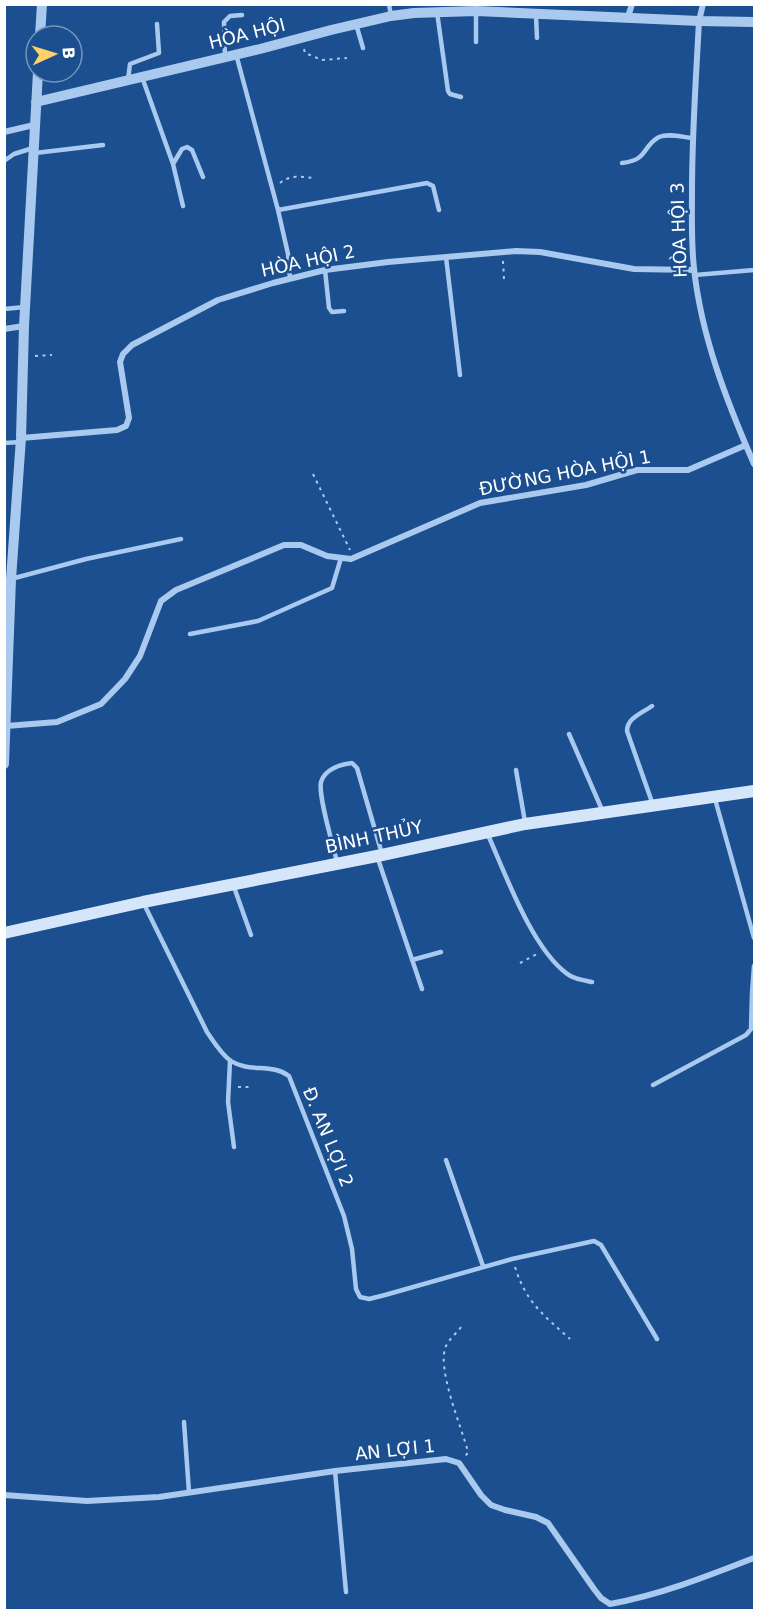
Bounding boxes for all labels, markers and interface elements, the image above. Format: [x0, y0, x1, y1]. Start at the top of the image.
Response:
street label: HÒA HỘI [206, 14, 287, 53]
north arrow [24, 24, 84, 84]
text: B [59, 46, 78, 60]
street label: HÒA HỘI 3 [666, 182, 691, 278]
street label: HÒA HỘI 2 [259, 240, 357, 281]
street label: ĐƯỜNG HÒA HỘI 1 [477, 446, 653, 499]
street label: BÌNH THỦY [323, 815, 426, 857]
street label: Đ. AN LỢI 2 [299, 1084, 358, 1190]
street label: AN LỢI 1 [354, 1435, 436, 1464]

